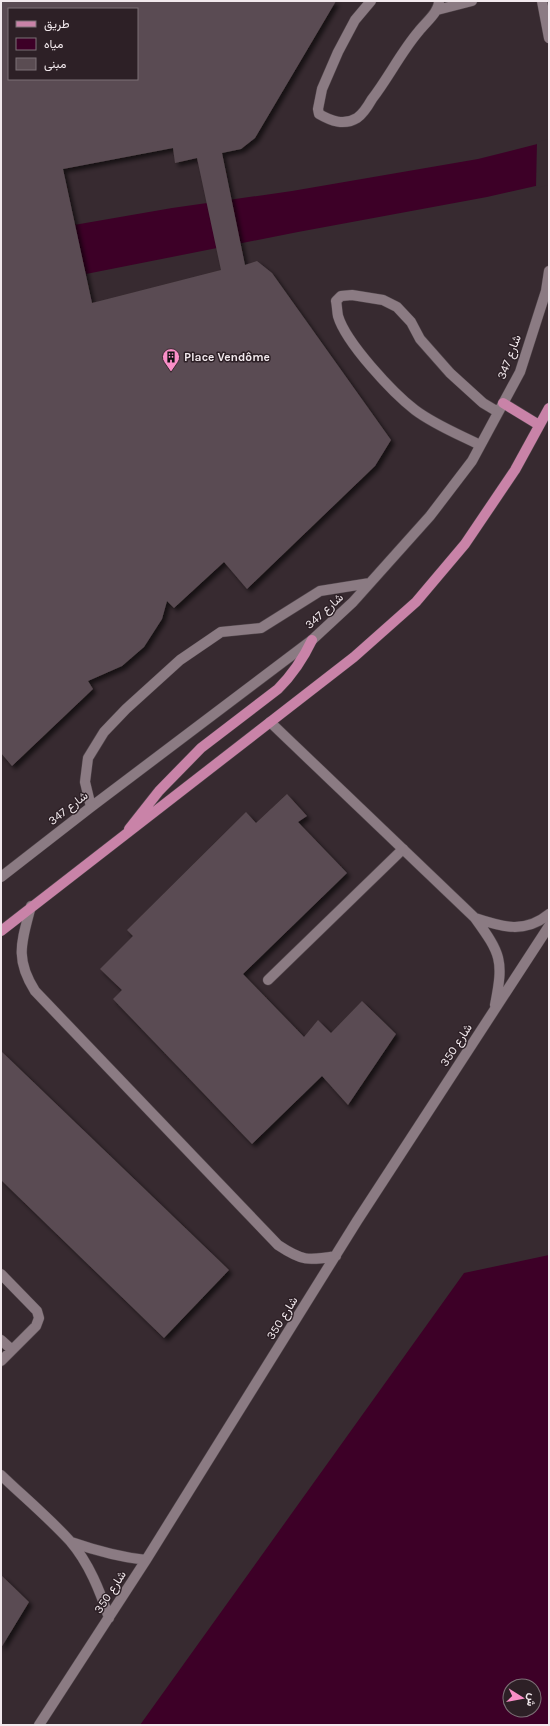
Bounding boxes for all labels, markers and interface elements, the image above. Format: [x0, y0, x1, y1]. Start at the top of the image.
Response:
legend [8, 8, 138, 80]
text: طريق [44, 17, 70, 32]
text: مياه [44, 37, 63, 51]
text: مبنى [44, 57, 66, 72]
street label: شارع 347 [494, 333, 526, 382]
building icon: Place Vendôme [161, 347, 181, 372]
place label: Place Vendôme [184, 350, 270, 364]
street label: شارع 347 [302, 590, 347, 633]
street label: شارع 347 [45, 788, 92, 829]
street label: شارع 350 [437, 1021, 477, 1070]
street label: شارع 350 [263, 1294, 302, 1343]
street label: شارع 350 [91, 1568, 131, 1617]
north arrow [502, 1678, 542, 1718]
text: ش [524, 1692, 539, 1708]

